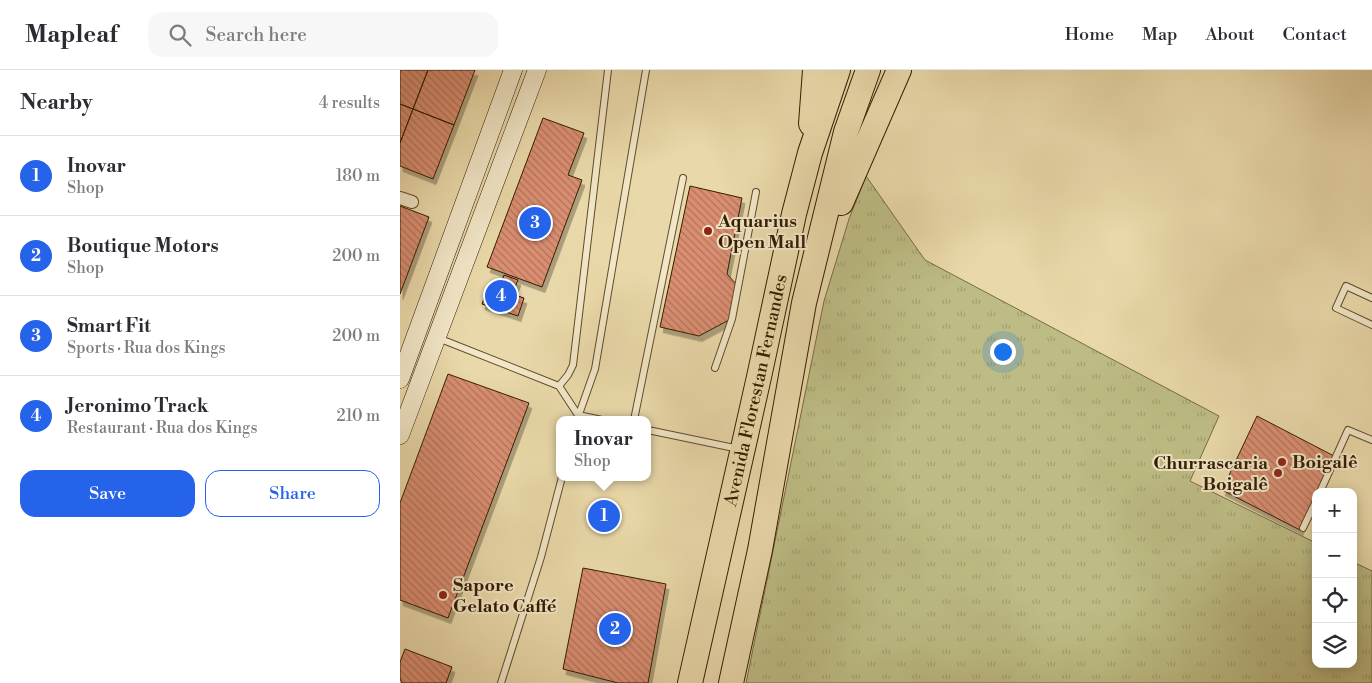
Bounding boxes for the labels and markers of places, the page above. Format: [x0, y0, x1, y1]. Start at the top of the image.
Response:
pin: 3 [519, 204, 551, 242]
place label: Aquarius Open Mall [717, 210, 806, 254]
marker: Aquarius Open Mall [702, 225, 714, 237]
pin: 4 [485, 277, 517, 315]
place label: Boigalê [1292, 451, 1358, 474]
place label: Churrascaria Boigalê [1153, 452, 1268, 496]
marker: Boigalê [1276, 456, 1288, 468]
marker: Churrascaria Boigalê [1272, 467, 1284, 479]
pin: 1 [588, 497, 620, 535]
place label: Sapore Gelato Caffé [453, 574, 557, 618]
marker: Sapore Gelato Caffé [437, 589, 449, 601]
pin: 2 [599, 610, 631, 648]

